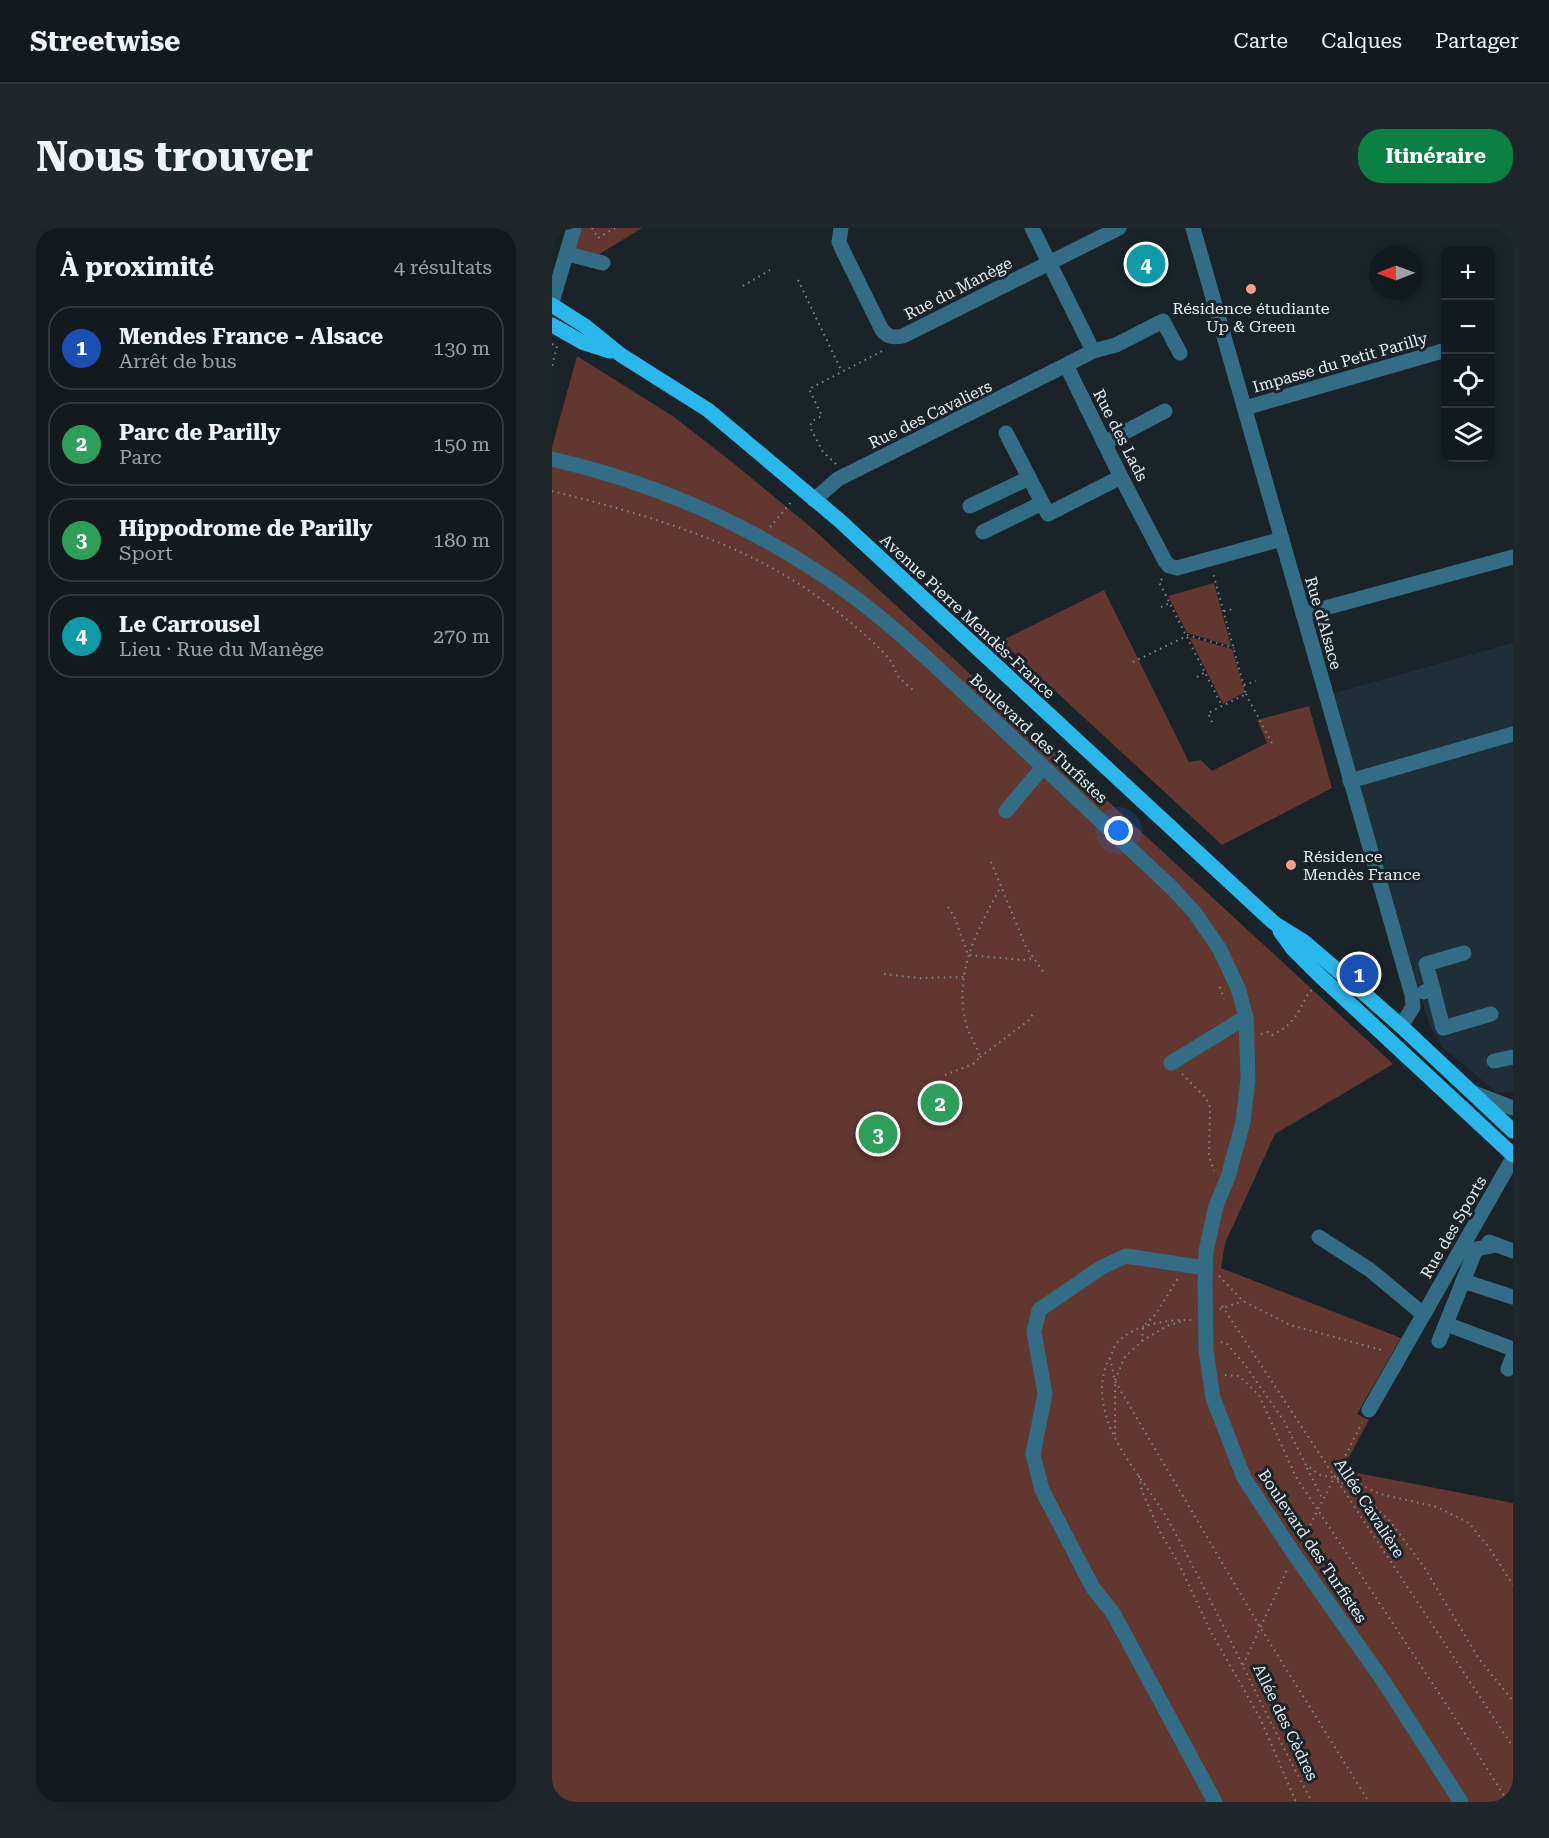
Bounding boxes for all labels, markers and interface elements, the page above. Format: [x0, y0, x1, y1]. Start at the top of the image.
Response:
text: Streetwise [30, 25, 181, 58]
text: Carte [1234, 29, 1288, 53]
text: Calques [1321, 29, 1402, 53]
text: Partager [1435, 29, 1519, 53]
button: Itinéraire [1358, 129, 1513, 183]
text: Nous trouver [36, 132, 313, 181]
pin: 4 [1126, 242, 1166, 286]
north arrow [1369, 246, 1423, 300]
map controls [1441, 246, 1495, 462]
button: + [1441, 246, 1495, 300]
text: À proximité [60, 252, 214, 282]
street label: Rue du Manège [901, 253, 1015, 324]
text: 4 résultats [394, 255, 492, 279]
marker: Résidence étudiante Up & Green [1244, 282, 1258, 296]
place label: Résidence étudiante Up & Green [1172, 299, 1330, 336]
button: − [1441, 300, 1495, 354]
text: Mendes France - Alsace [119, 324, 383, 349]
street label: Impasse du Petit Parilly [1250, 328, 1430, 397]
text: 1 [76, 336, 87, 360]
text: 130 m [433, 336, 490, 360]
text: Arrêt de bus [119, 349, 236, 373]
button: locate [1441, 354, 1495, 408]
street label: Rue des Cavaliers [866, 376, 995, 453]
street label: Rue des Lads [1089, 386, 1152, 485]
button: layers [1441, 408, 1495, 462]
text: Parc de Parilly [119, 420, 281, 445]
text: 2 [76, 432, 87, 456]
text: 150 m [433, 432, 490, 456]
text: Parc [119, 445, 161, 469]
text: Hippodrome de Parilly [119, 516, 373, 541]
text: 3 [76, 528, 87, 552]
text: 180 m [433, 528, 490, 552]
street label: Avenue Pierre Mendès-France [876, 530, 1059, 703]
text: Sport [119, 541, 173, 565]
street label: Rue d'Alsace [1301, 574, 1346, 672]
text: Le Carrousel [119, 612, 260, 637]
text: 4 [76, 624, 87, 648]
text: 270 m [433, 624, 490, 648]
text: Lieu · Rue du Manège [119, 637, 324, 661]
street label: Boulevard des Turfistes [966, 670, 1112, 807]
your location [1104, 816, 1133, 845]
place label: Résidence Mendès France [1303, 847, 1421, 884]
marker: Résidence Mendès France [1284, 858, 1298, 872]
pin: 1 [1340, 952, 1378, 996]
pin: 2 [920, 1080, 960, 1126]
pin: 3 [858, 1112, 898, 1156]
street label: Rue des Sports [1416, 1172, 1491, 1282]
street label: Allée Cavalière [1330, 1455, 1409, 1562]
street label: Boulevard des Turfistes [1254, 1466, 1371, 1627]
street label: Allée des Cèdres [1249, 1661, 1322, 1784]

